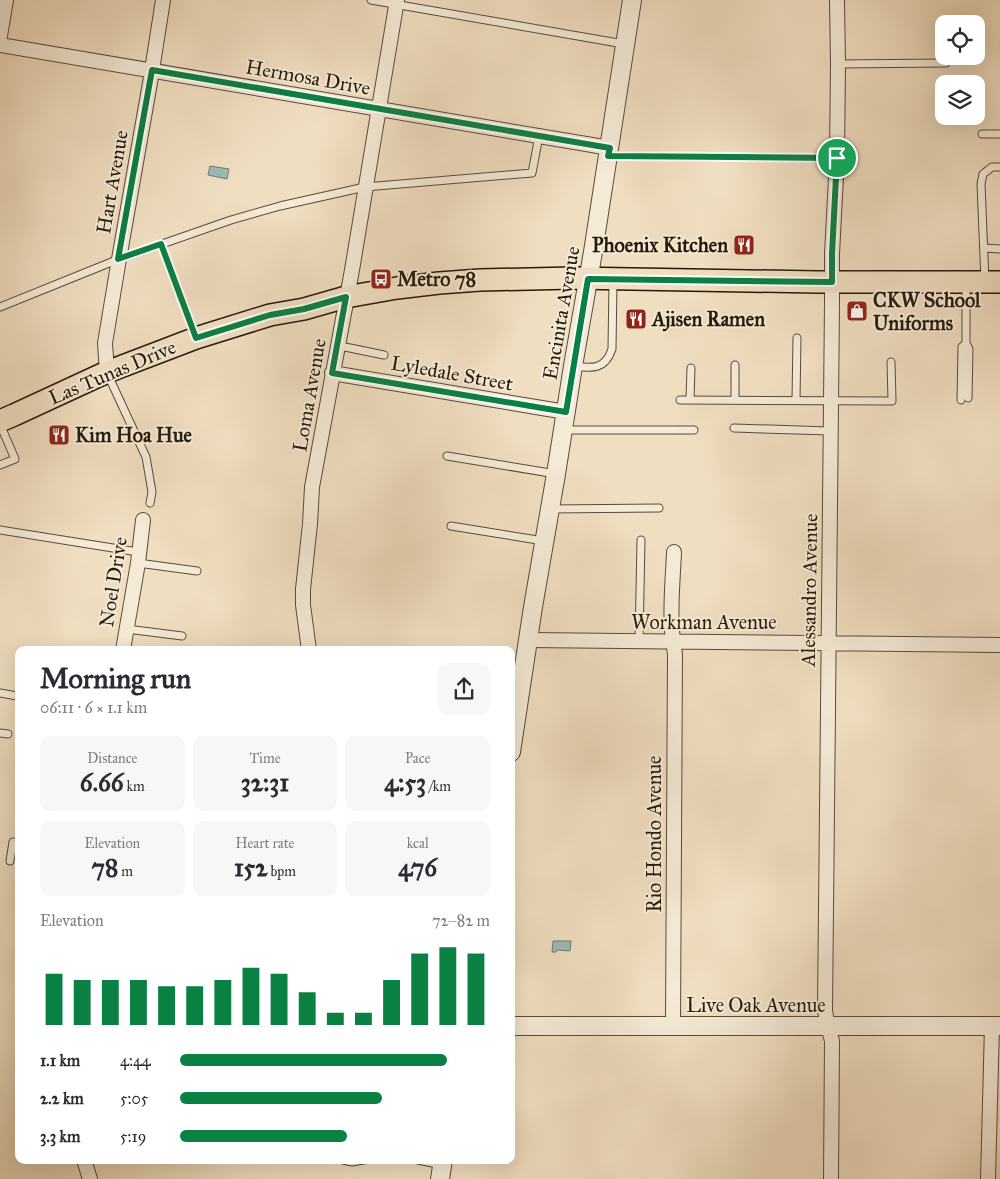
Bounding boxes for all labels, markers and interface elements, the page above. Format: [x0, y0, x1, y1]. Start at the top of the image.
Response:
map controls [935, 15, 985, 125]
button: locate [935, 15, 985, 65]
street label: Hermosa Drive [244, 54, 372, 100]
button: layers [935, 75, 985, 125]
street label: Hart Avenue [91, 128, 133, 236]
pin [816, 137, 858, 179]
icon: arrive [823, 144, 851, 172]
place label: Phoenix Kitchen [592, 233, 728, 257]
restaurant icon: Phoenix Kitchen [732, 233, 756, 257]
street label: Encinita Avenue [537, 244, 585, 382]
bus stop icon: Metro 78 [369, 267, 393, 291]
place label: Metro 78 [397, 267, 476, 291]
place label: CKW School Uniforms [873, 288, 981, 335]
shop icon: CKW School Uniforms [845, 299, 869, 323]
restaurant icon: Ajisen Ramen [624, 307, 648, 331]
place label: Ajisen Ramen [650, 307, 765, 332]
street label: Las Tunas Drive [45, 334, 179, 410]
street label: Loma Avenue [287, 337, 331, 453]
street label: Lyledale Street [389, 350, 515, 396]
restaurant icon: Kim Hoa Hue [47, 423, 71, 447]
place label: Kim Hoa Hue [75, 423, 193, 447]
street label: Alessandro Avenue [796, 513, 822, 668]
street label: Noel Drive [94, 535, 132, 629]
street label: Workman Avenue [631, 610, 777, 634]
text: Morning run [40, 661, 191, 696]
button: share [438, 663, 490, 715]
text: 06:11 · 6 × 1.1 km [40, 698, 147, 717]
text: Distance [87, 750, 137, 767]
text: Time [249, 750, 280, 767]
text: Pace [405, 750, 430, 767]
street label: Rio Hondo Avenue [642, 756, 666, 912]
text: 6.66 [80, 767, 124, 798]
text: 32:31 [241, 767, 289, 798]
text: 4:53 [384, 767, 426, 798]
text: km [124, 778, 145, 795]
text: /km [426, 778, 451, 795]
text: Elevation [85, 835, 140, 852]
text: Heart rate [236, 835, 294, 852]
text: kcal [407, 835, 429, 852]
text: 78 [92, 852, 118, 883]
text: 152 [234, 852, 268, 883]
text: 476 [398, 852, 437, 883]
text: m [118, 863, 133, 880]
text: bpm [268, 863, 296, 880]
text: Elevation [40, 911, 104, 930]
text: 72–82 m [432, 911, 490, 930]
street label: Live Oak Avenue [686, 993, 826, 1017]
text: 1.1 km [40, 1051, 80, 1070]
text: 4:44 [120, 1051, 151, 1070]
text: 2.2 km [40, 1089, 84, 1108]
text: 5:05 [120, 1089, 148, 1108]
text: 3.3 km [40, 1127, 80, 1146]
text: 5:19 [120, 1127, 146, 1146]

